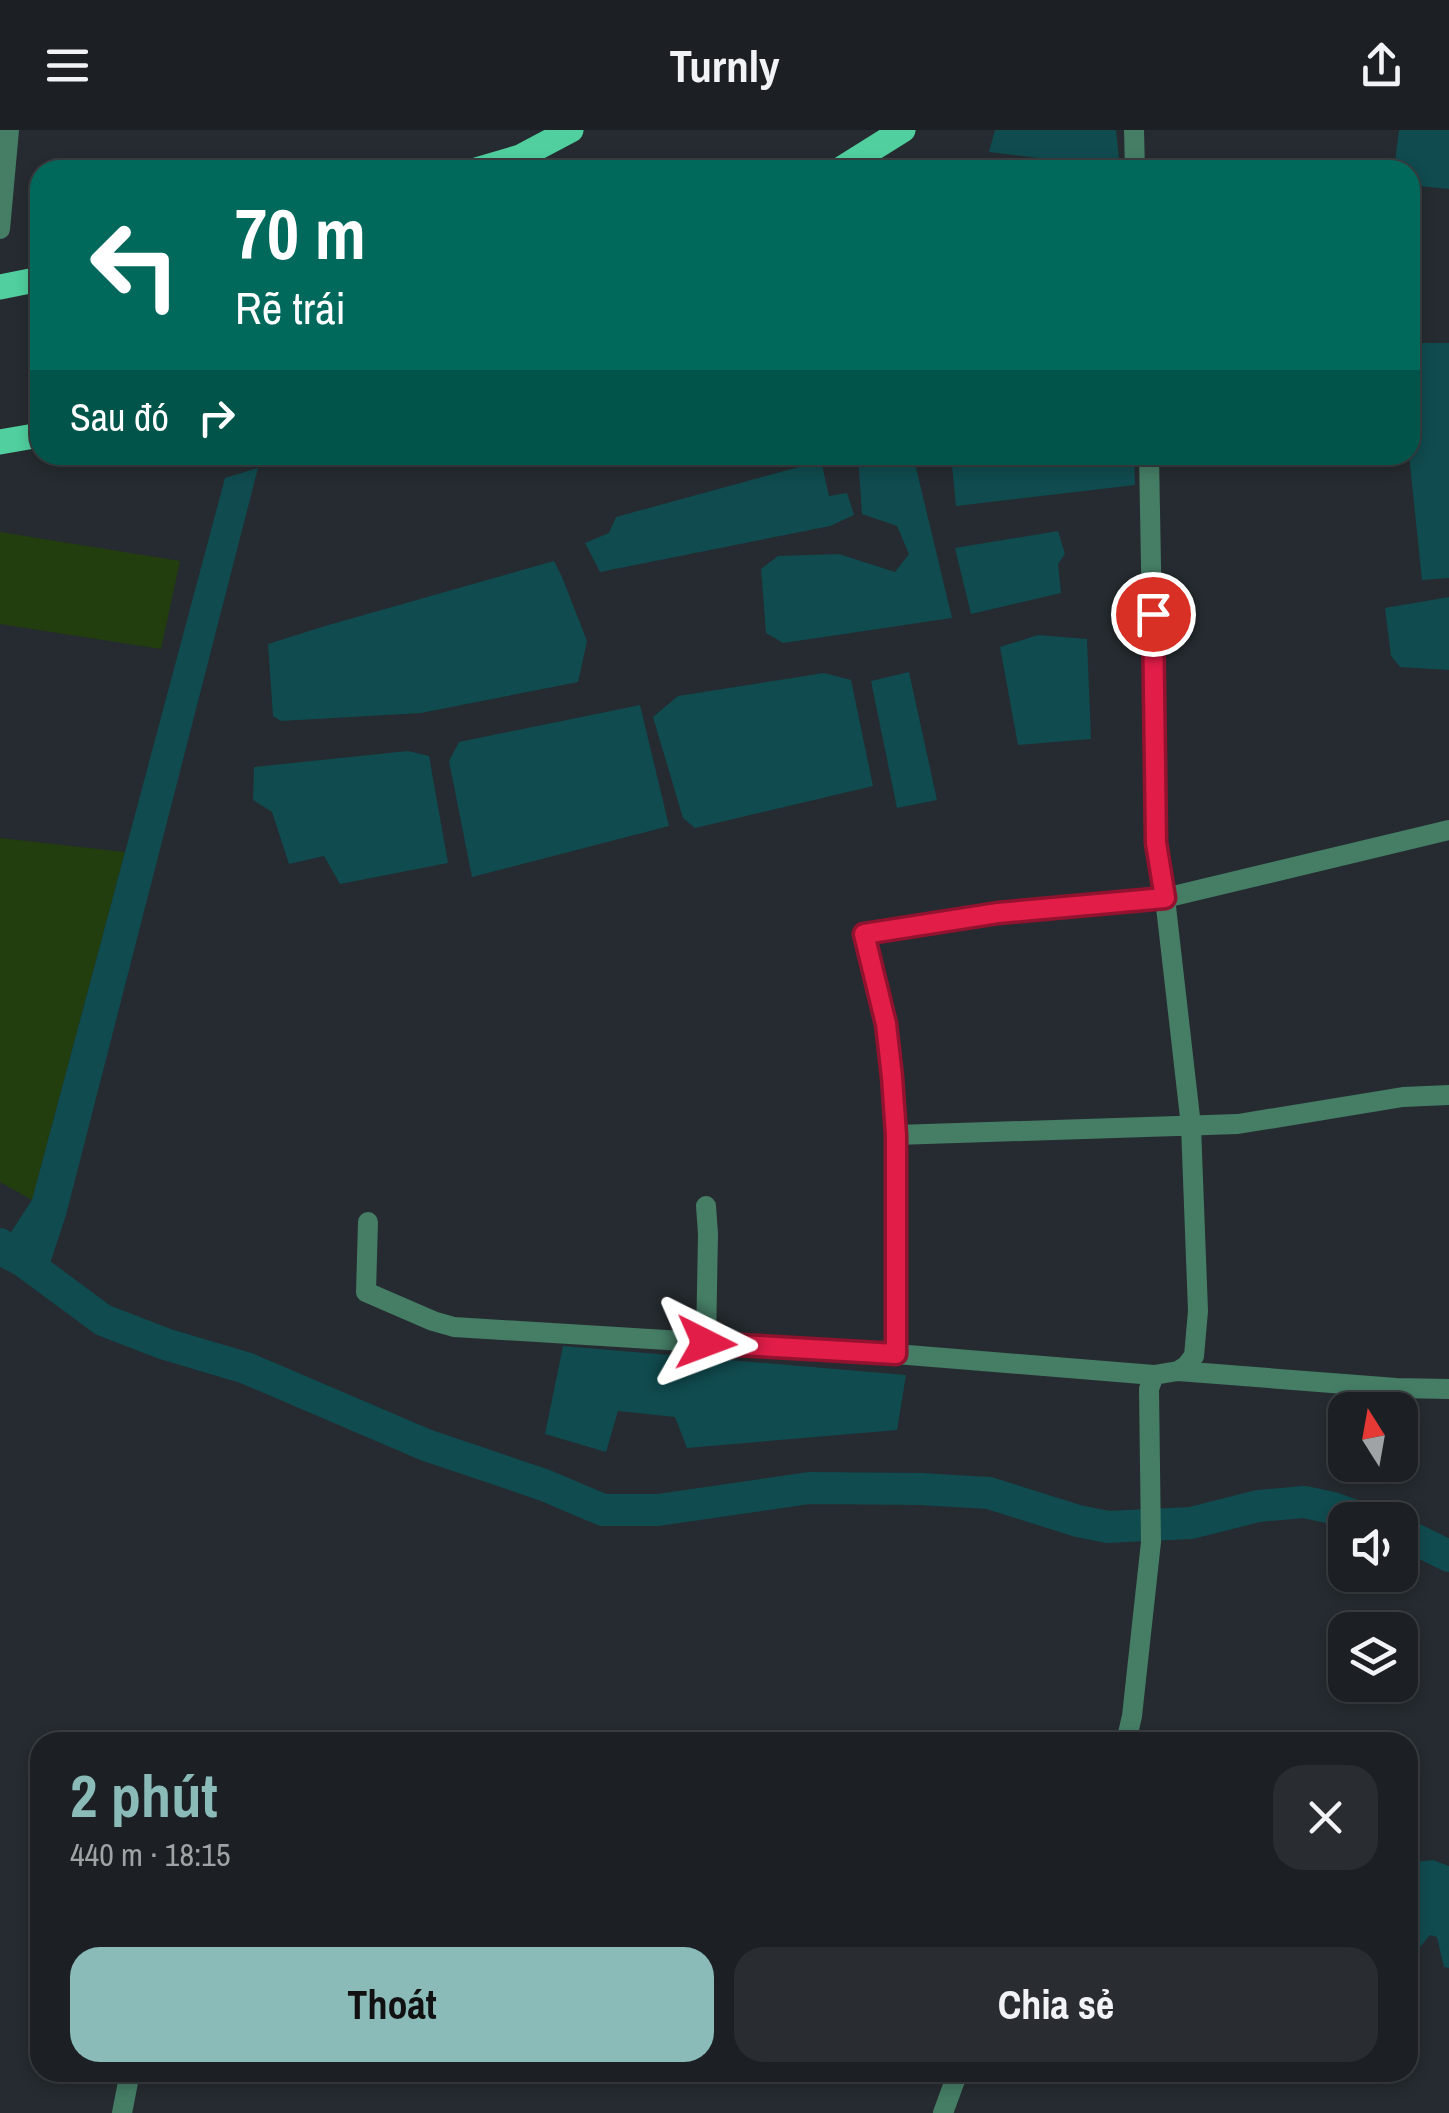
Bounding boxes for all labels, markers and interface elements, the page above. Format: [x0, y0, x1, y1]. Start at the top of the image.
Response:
text: Turnly [669, 35, 780, 96]
icon: menu [40, 38, 95, 93]
icon: share [1354, 38, 1409, 93]
text: 70 m [235, 187, 366, 281]
icon: left [70, 200, 200, 330]
text: Rẽ trái [235, 277, 346, 338]
icon: right [189, 390, 244, 445]
text: Sau đó [70, 392, 169, 443]
pin [1111, 572, 1196, 657]
icon: arrive [1126, 587, 1181, 642]
position arrow [654, 1291, 758, 1395]
north arrow [1328, 1392, 1418, 1482]
map controls [1328, 1392, 1418, 1702]
button: sound [1328, 1502, 1418, 1592]
button: layers [1328, 1612, 1418, 1702]
text: 2 phút [70, 1755, 218, 1836]
button: close [1273, 1765, 1378, 1870]
text: 440 m · 18:15 [70, 1833, 230, 1876]
button: Thoát [70, 1947, 714, 2062]
button: Chia sẻ [734, 1947, 1378, 2062]

